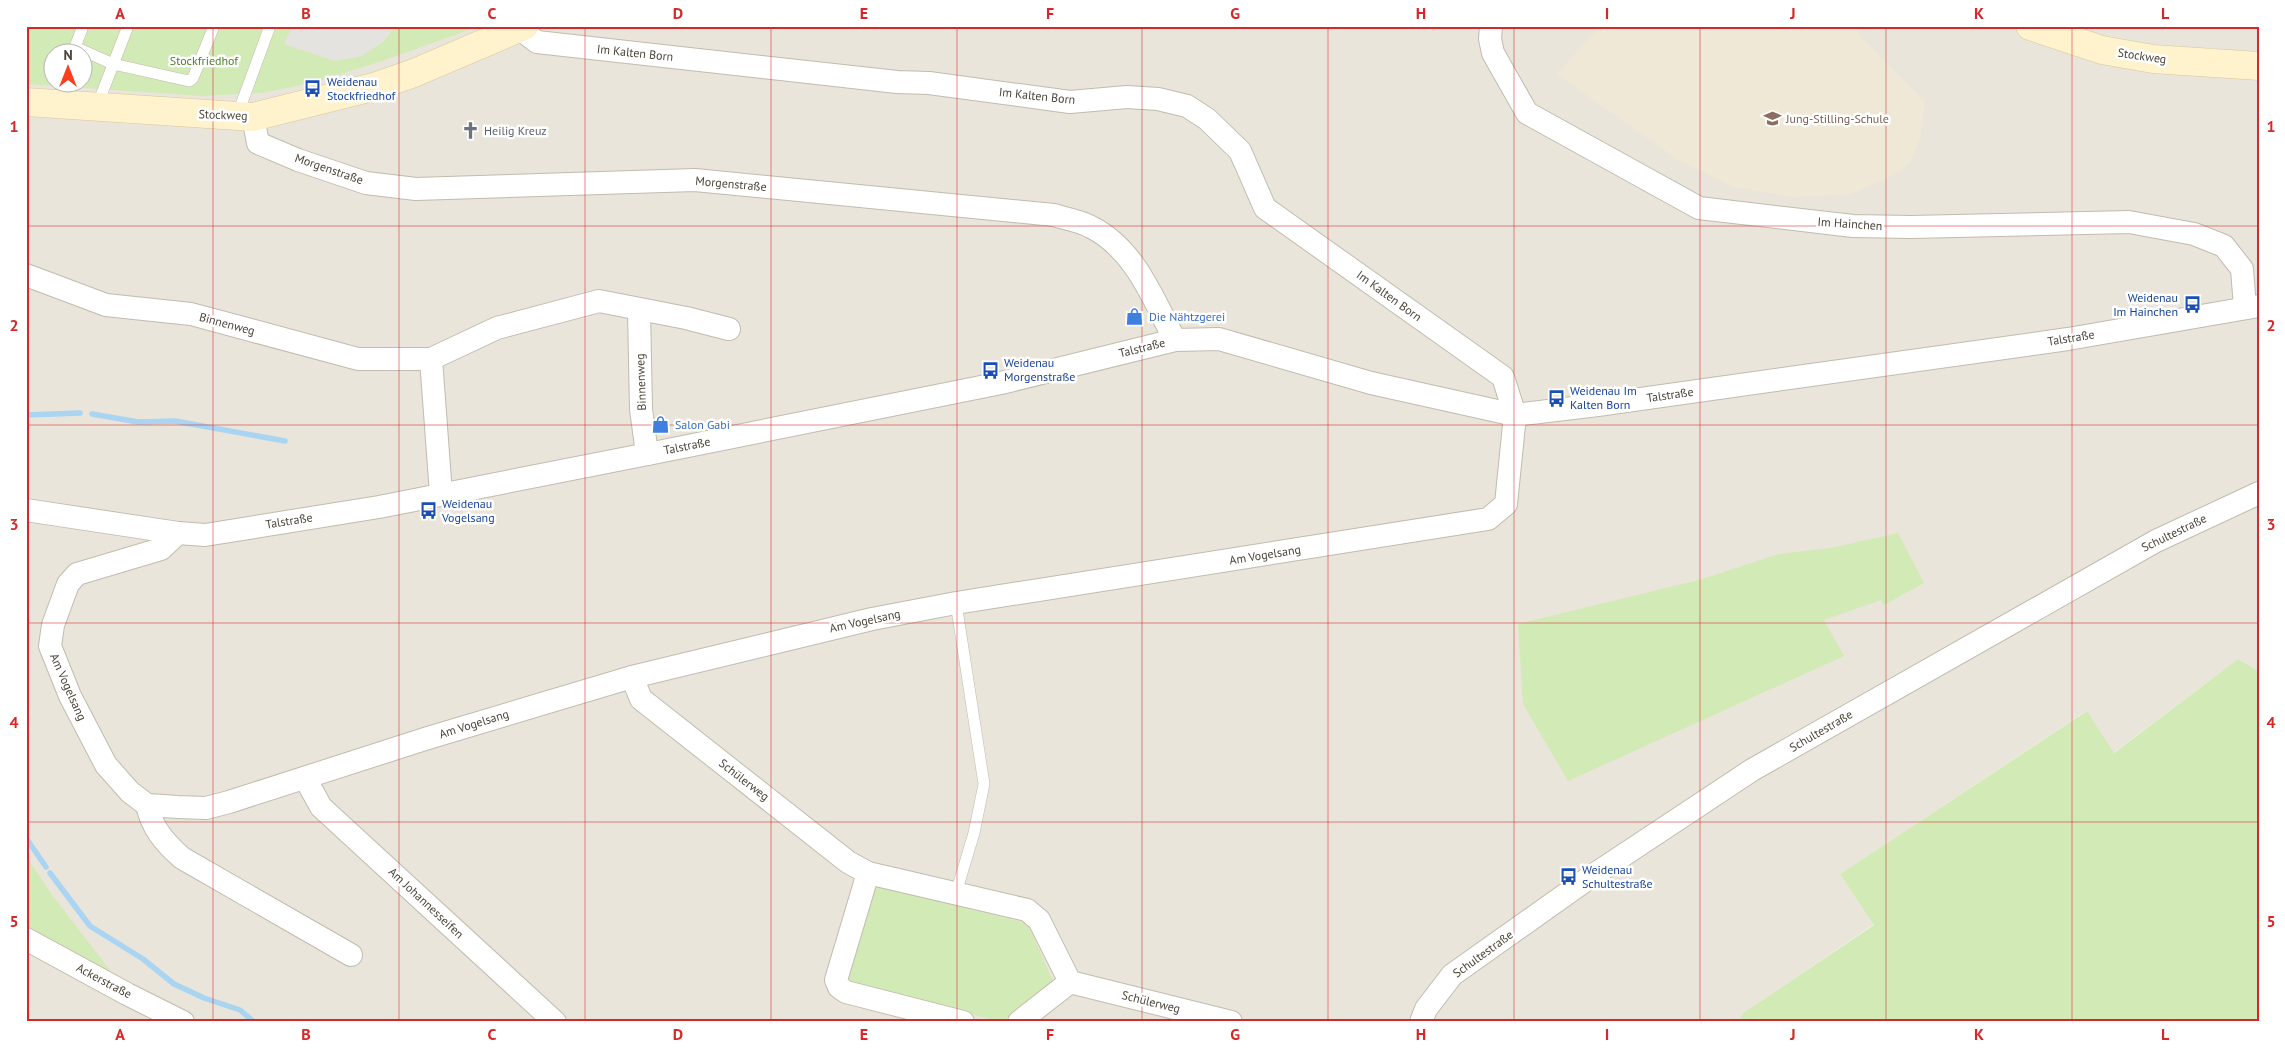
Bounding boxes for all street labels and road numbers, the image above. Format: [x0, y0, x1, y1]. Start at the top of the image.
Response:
street label: Im Kalten Born [596, 41, 674, 64]
street label: Stockweg [2117, 45, 2167, 66]
street label: Im Kalten Born [998, 84, 1076, 107]
street label: Stockweg [198, 106, 248, 123]
street label: Morgenstraße [293, 150, 365, 187]
street label: Morgenstraße [695, 173, 767, 194]
street label: Im Hainchen [1817, 214, 1883, 233]
street label: Im Kalten Born [1354, 267, 1425, 324]
street label: Binnenweg [198, 309, 257, 338]
street label: Talstraße [2046, 326, 2095, 349]
street label: Talstraße [1117, 335, 1167, 361]
street label: Binnenweg [632, 353, 649, 411]
street label: Talstraße [1646, 384, 1694, 405]
street label: Talstraße [662, 434, 712, 457]
street label: Talstraße [264, 509, 313, 532]
street label: Schultestraße [2139, 510, 2209, 555]
street label: Am Vogelsang [1228, 541, 1302, 568]
street label: Am Vogelsang [828, 606, 902, 635]
street label: Am Vogelsang [47, 651, 90, 723]
street label: Am Vogelsang [437, 706, 511, 741]
street label: Schultestraße [1786, 706, 1855, 755]
street label: Schülerweg [716, 755, 772, 804]
street label: Am Johannesseifen [386, 864, 467, 941]
street label: Schultestraße [1450, 927, 1516, 980]
street label: Ackerstraße [74, 960, 134, 1001]
street label: Schülerweg [1120, 987, 1182, 1016]

